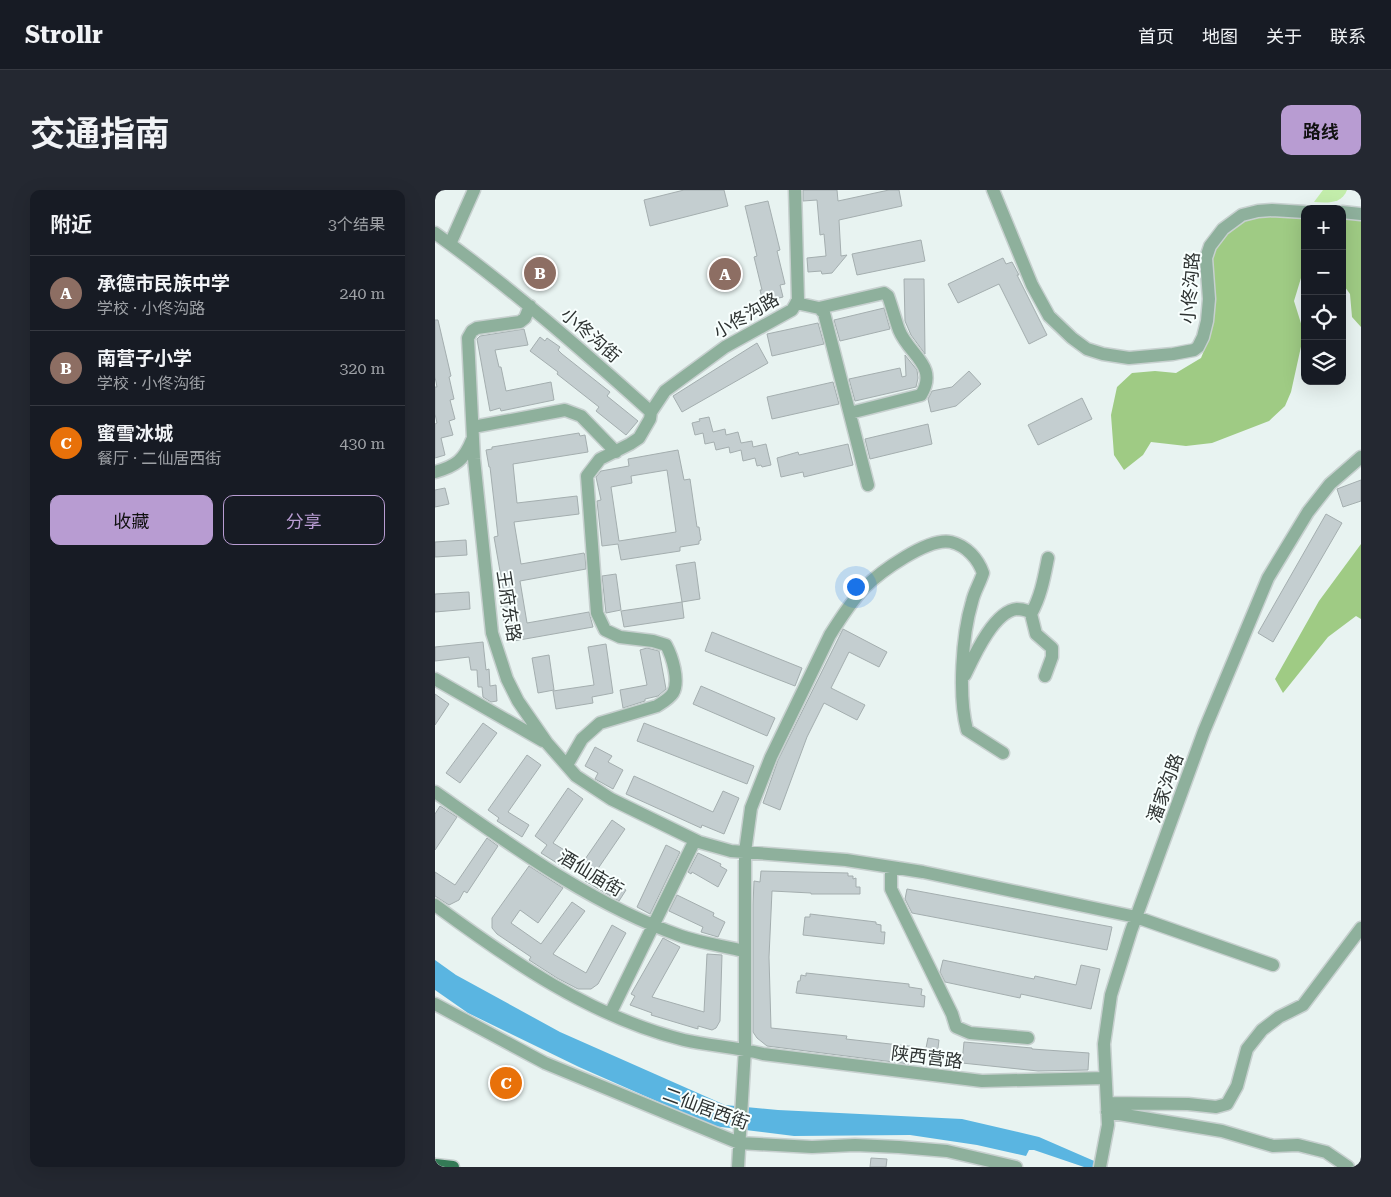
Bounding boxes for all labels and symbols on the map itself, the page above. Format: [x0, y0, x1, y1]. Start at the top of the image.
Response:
street label: 小佟沟路 [1177, 251, 1203, 325]
pin: B [524, 254, 556, 292]
pin: A [709, 255, 741, 293]
street label: 小佟沟路 [710, 288, 782, 342]
street label: 小佟沟街 [557, 303, 625, 367]
street label: 王府东路 [493, 569, 525, 643]
your location [843, 574, 869, 600]
street label: 潘家沟路 [1143, 751, 1187, 825]
street label: 酒仙庙街 [555, 845, 627, 901]
street label: 陕西营路 [890, 1042, 964, 1072]
pin: C [490, 1064, 522, 1102]
street label: 二仙居西街 [660, 1083, 752, 1133]

